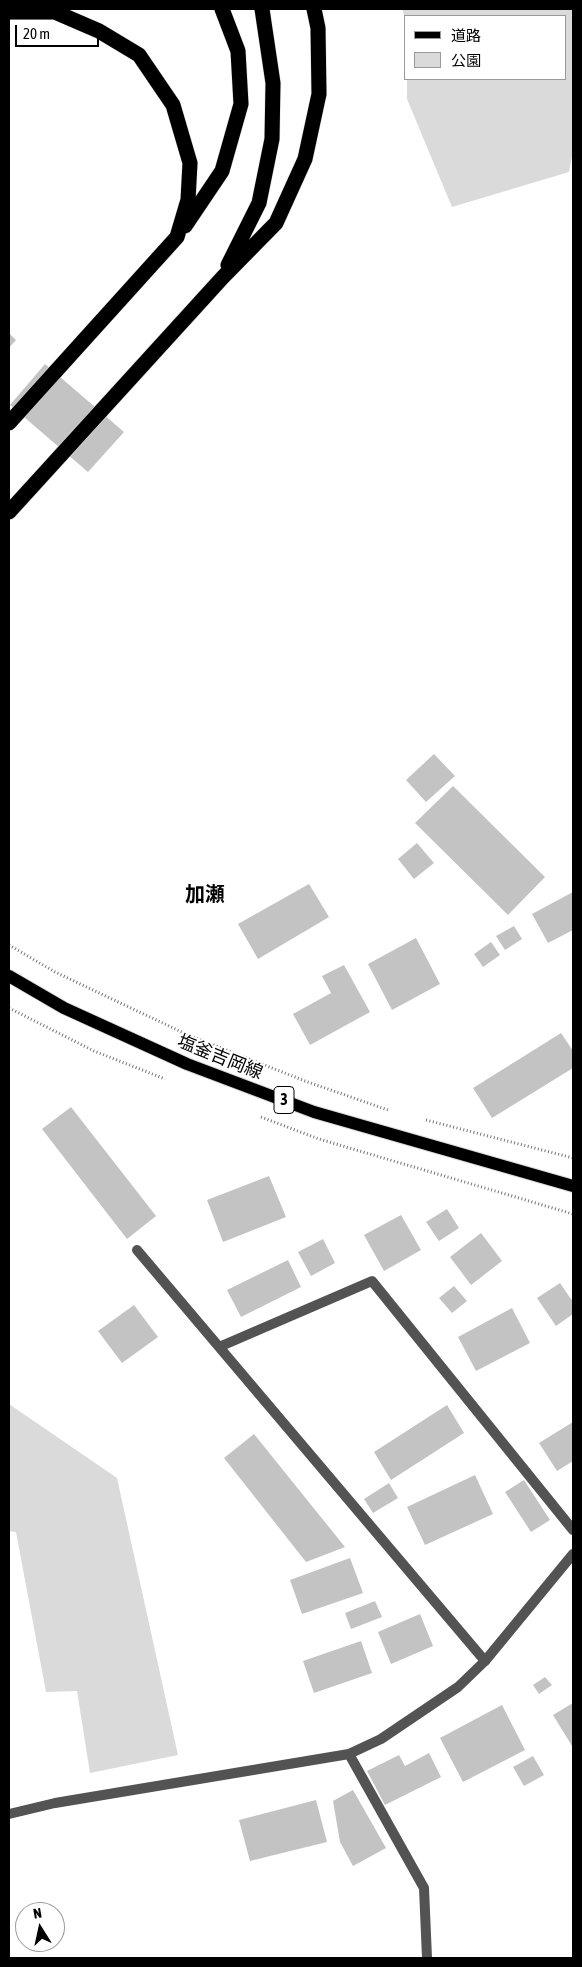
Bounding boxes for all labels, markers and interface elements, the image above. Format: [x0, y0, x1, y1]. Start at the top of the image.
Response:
scale bar [18, 15, 101, 47]
legend [404, 15, 567, 80]
text: 20 m [23, 25, 50, 42]
text: 道路 [451, 27, 481, 44]
text: 公園 [451, 52, 481, 69]
district label: 加瀬 [185, 883, 225, 907]
street label: 塩釜吉岡線 [174, 1030, 266, 1084]
road number: 3 [274, 1086, 294, 1114]
north arrow [15, 1902, 65, 1952]
text: N [32, 1905, 43, 1922]

